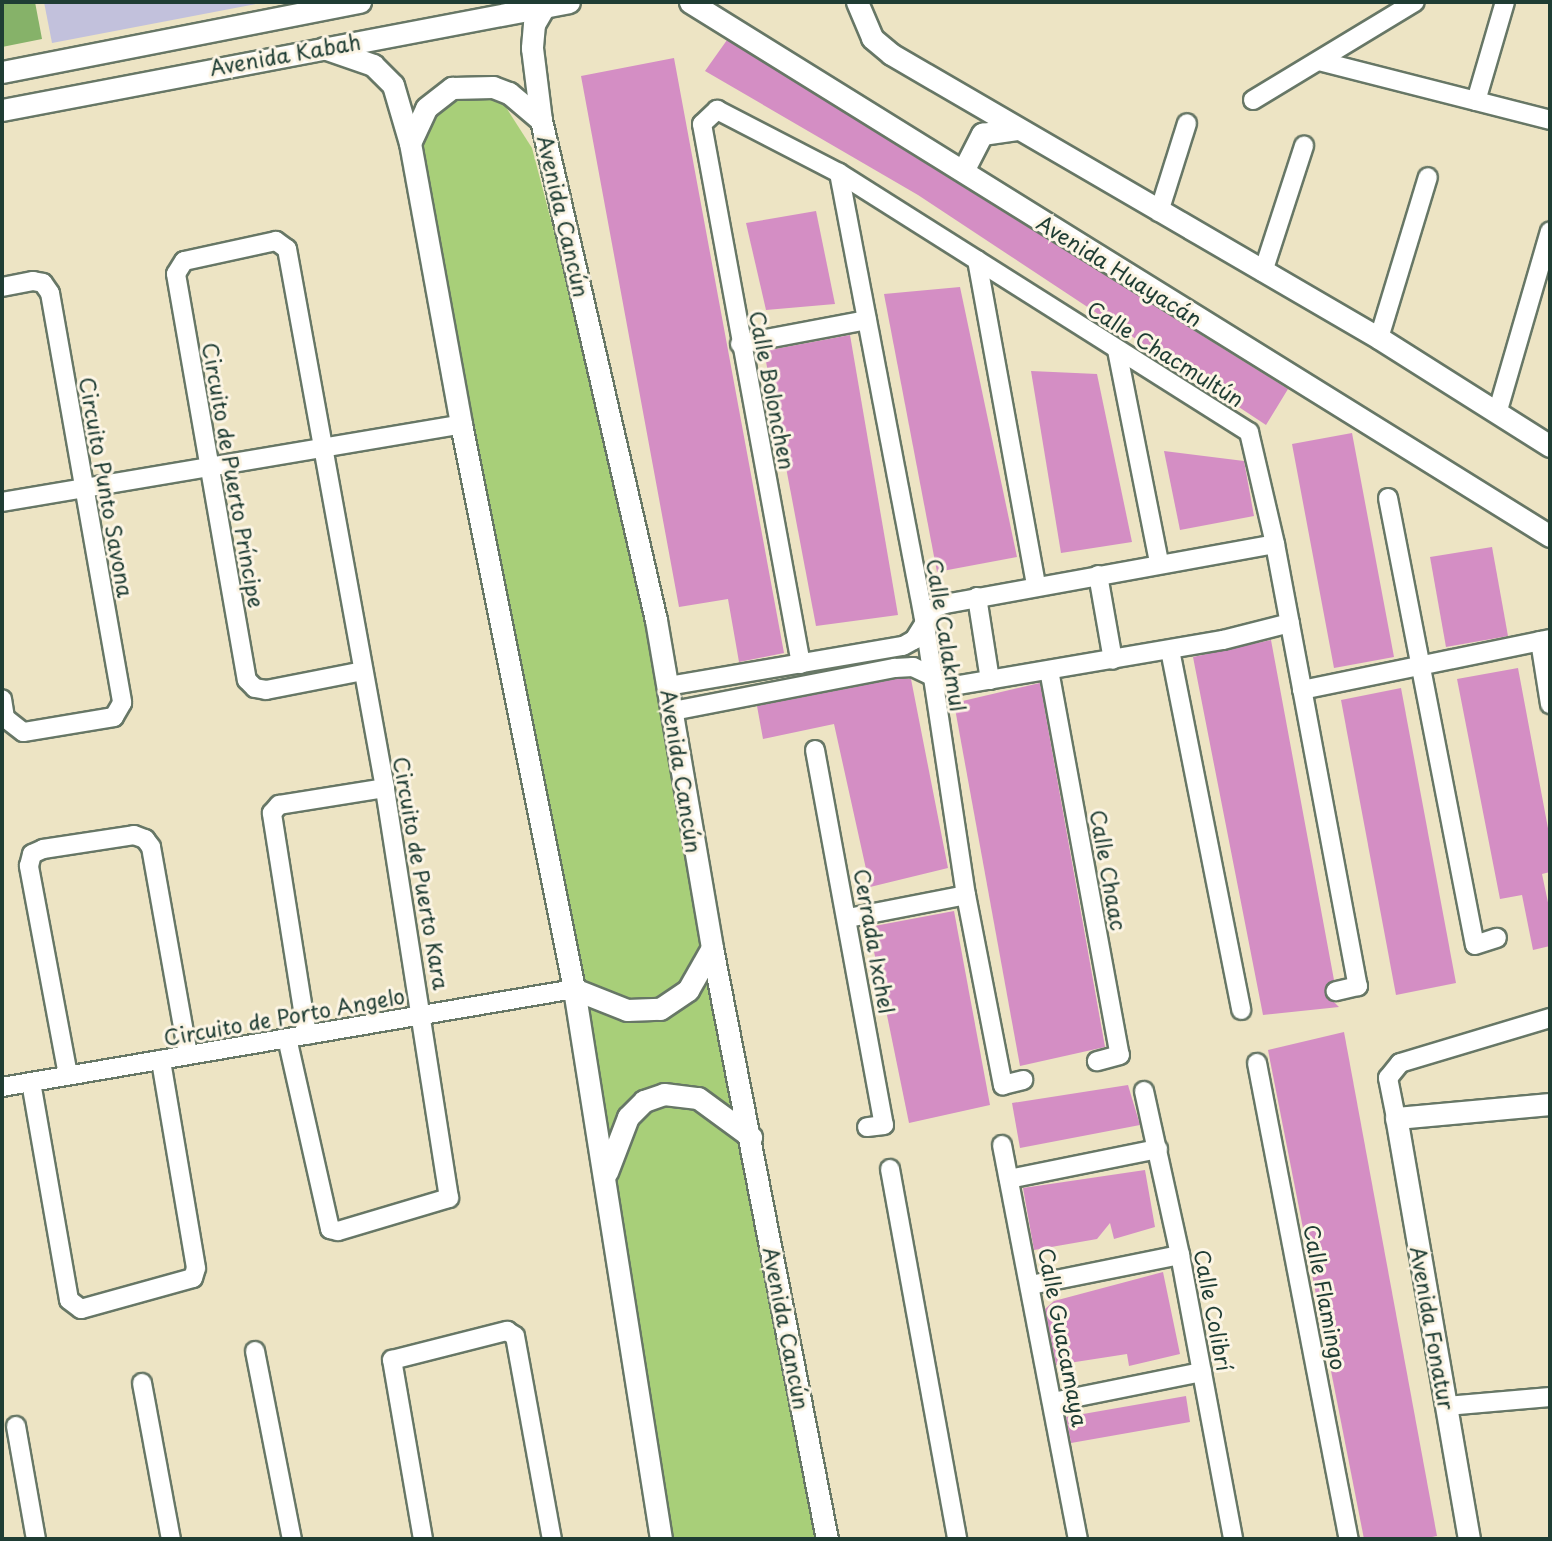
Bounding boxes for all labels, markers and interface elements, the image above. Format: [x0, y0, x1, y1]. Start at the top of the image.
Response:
street label: Avenida Kabah [207, 28, 363, 80]
street label: Avenida Cancún [533, 134, 595, 298]
street label: Avenida Huayacán [1033, 209, 1207, 331]
street label: Calle Chacmultún [1083, 294, 1249, 412]
street label: Calle Bolonchen [745, 308, 801, 472]
street label: Circuito de Puerto Príncipe [198, 339, 270, 611]
street label: Circuito Punto Savona [75, 374, 139, 600]
street label: Calle Calakmul [922, 557, 972, 713]
street label: Avenida Cancún [657, 688, 707, 854]
street label: Circuito de Puerto Kara [389, 753, 455, 993]
street label: Calle Chaac [1086, 807, 1132, 933]
street label: Cerrada Ixchel [850, 866, 900, 1016]
street label: Circuito de Porto Angelo [160, 982, 408, 1050]
street label: Calle Flamingo [1299, 1221, 1353, 1373]
street label: Avenida Fonatur [1406, 1244, 1460, 1412]
street label: Avenida Cancún [759, 1245, 815, 1411]
street label: Calle Guacamaya [1034, 1246, 1094, 1428]
street label: Calle Colibrí [1190, 1247, 1238, 1373]

